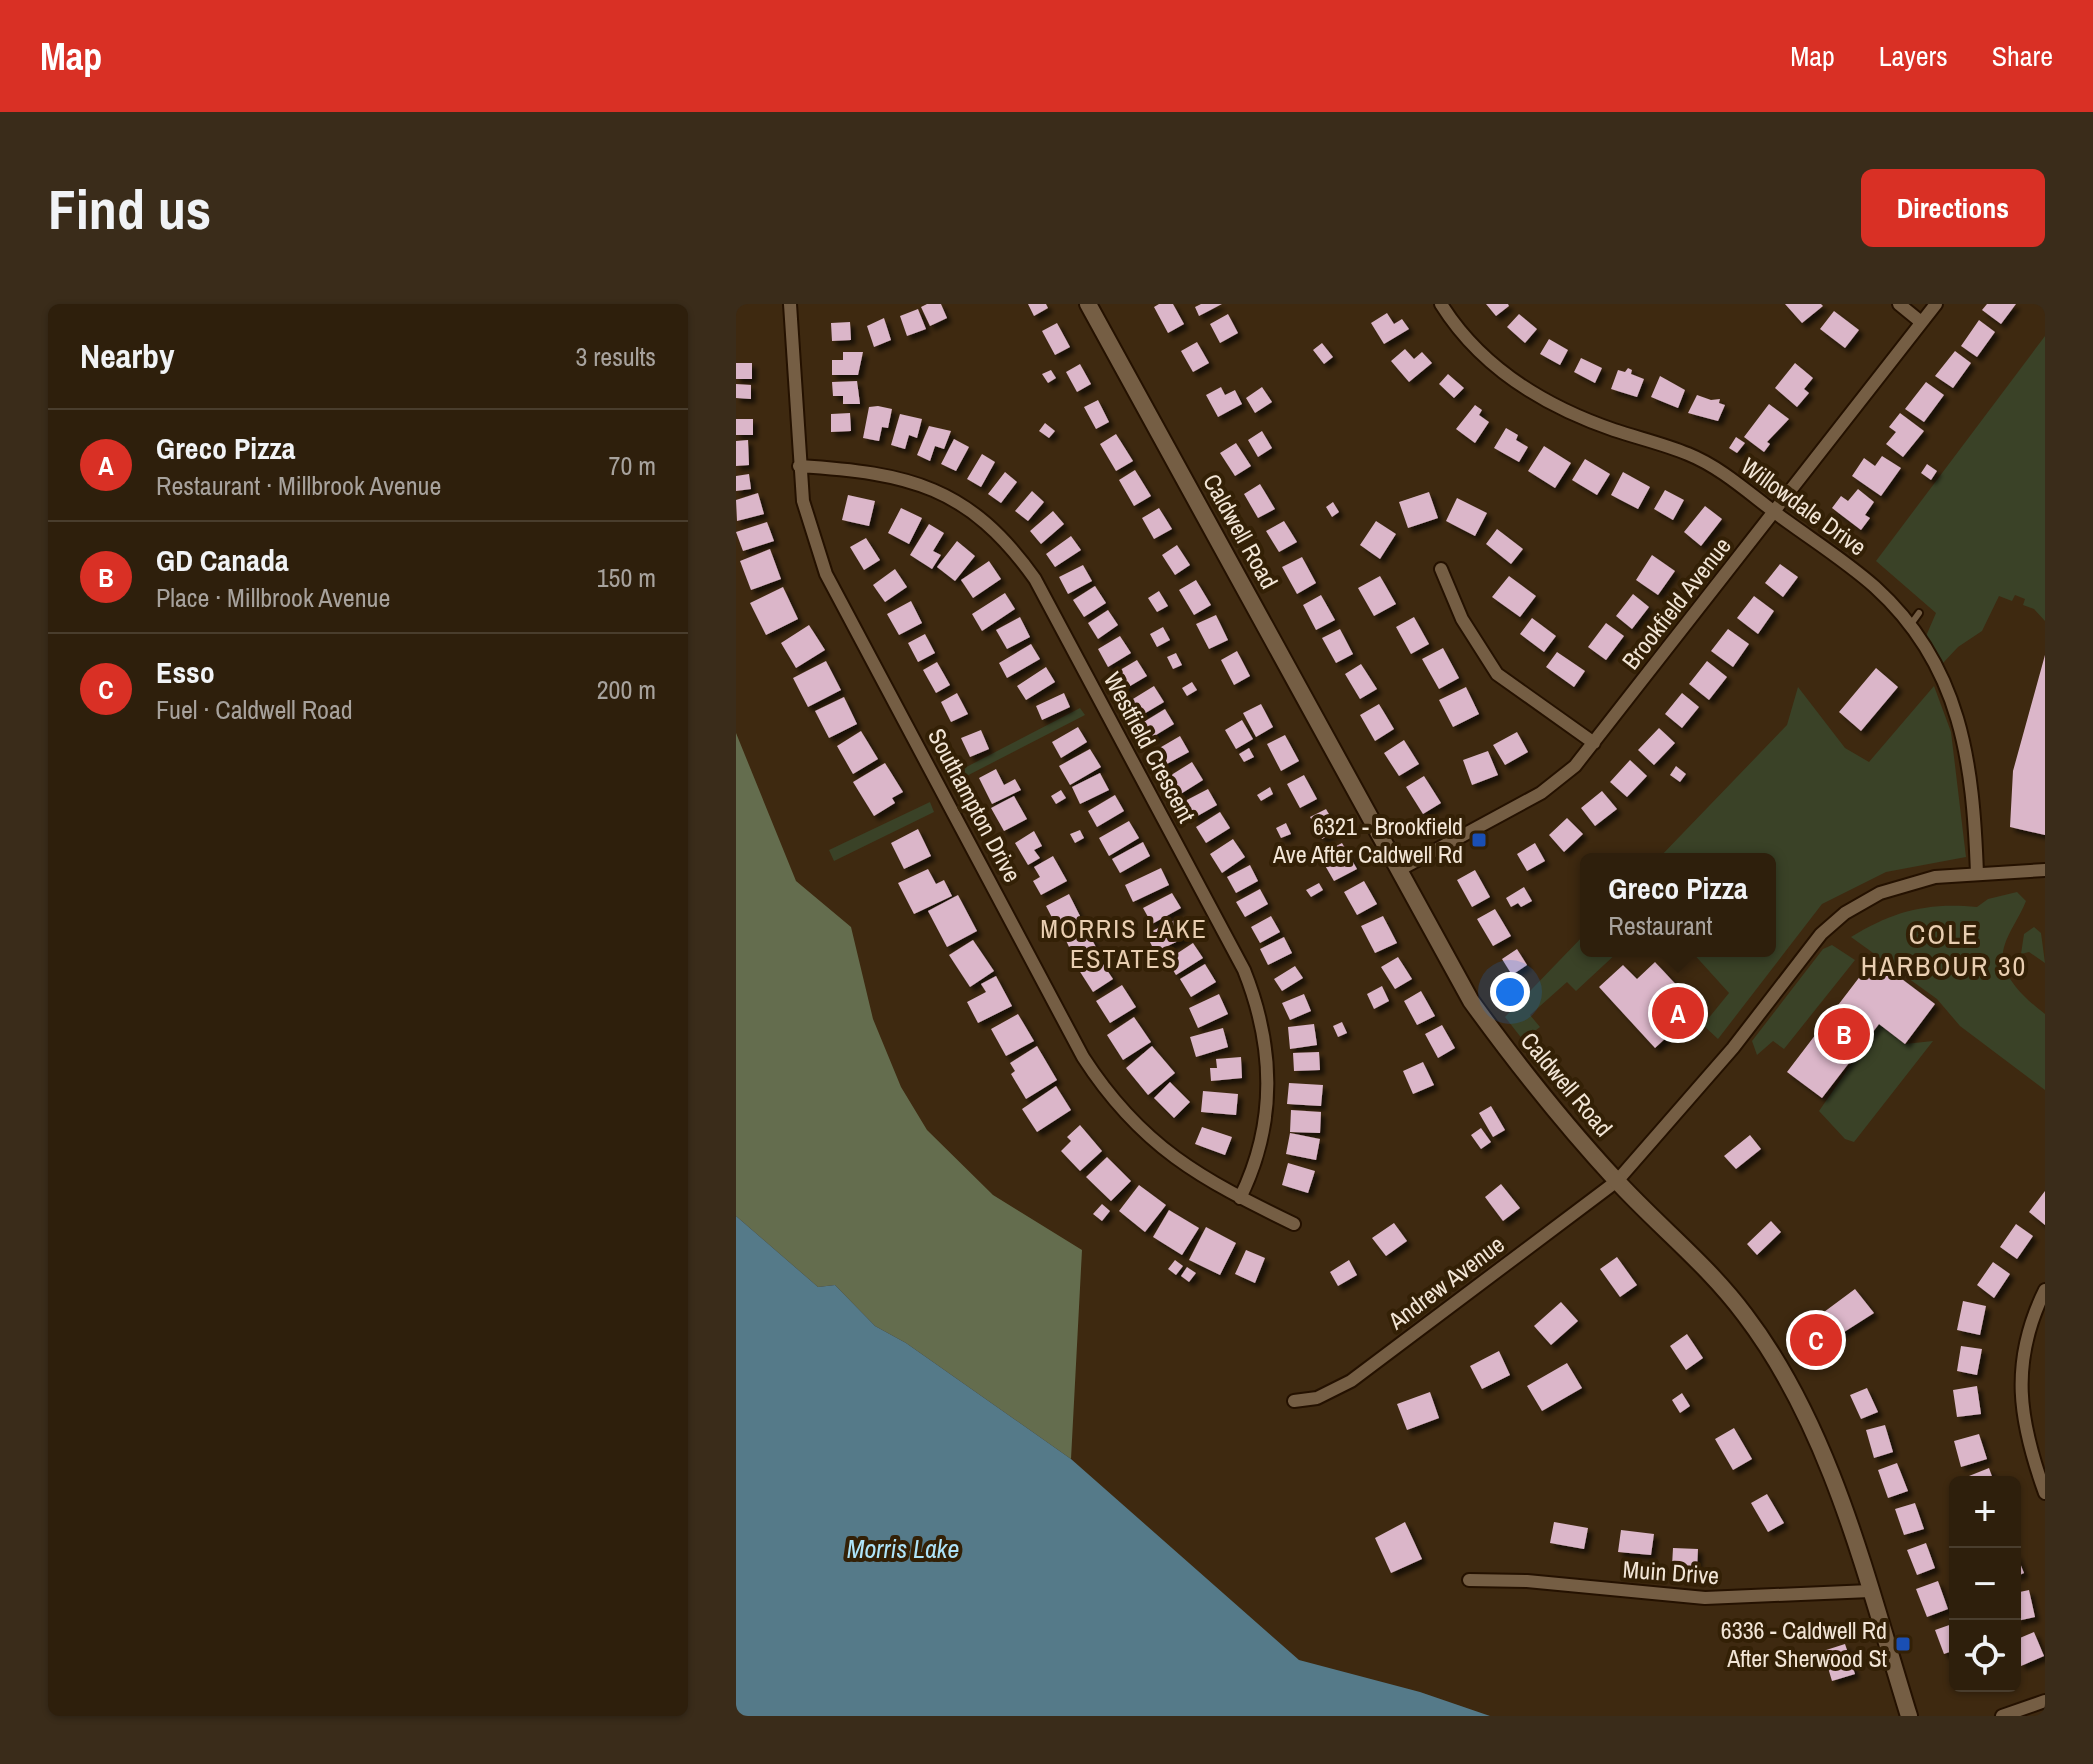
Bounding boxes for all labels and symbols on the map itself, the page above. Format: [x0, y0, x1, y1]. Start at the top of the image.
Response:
street label: Willowdale Drive [1735, 450, 1873, 562]
street label: Caldwell Road [1196, 468, 1286, 594]
street label: Brookfield Avenue [1614, 530, 1738, 676]
street label: Westfield Crescent [1097, 666, 1203, 828]
street label: Southampton Drive [921, 723, 1029, 887]
place label: 6321 - Brookfield Ave After Caldwell Rd [1272, 810, 1463, 870]
marker: 6321 - Brookfield Ave After Caldwell Rd [1470, 831, 1488, 849]
district label: MORRIS LAKE ESTATES [1040, 911, 1208, 976]
district label: COLE HARBOUR 30 [1861, 915, 2027, 985]
your location [1490, 972, 1530, 1012]
pin: A [1652, 983, 1704, 1043]
pin: B [1818, 1004, 1870, 1064]
street label: Caldwell Road [1514, 1025, 1620, 1143]
street label: Andrew Avenue [1381, 1228, 1511, 1337]
pin: C [1790, 1310, 1842, 1370]
water label: Morris Lake [847, 1531, 959, 1566]
street label: Muin Drive [1622, 1553, 1720, 1591]
place label: 6336 - Caldwell Rd After Sherwood St [1721, 1614, 1888, 1674]
marker: 6336 - Caldwell Rd After Sherwood St [1894, 1635, 1912, 1653]

